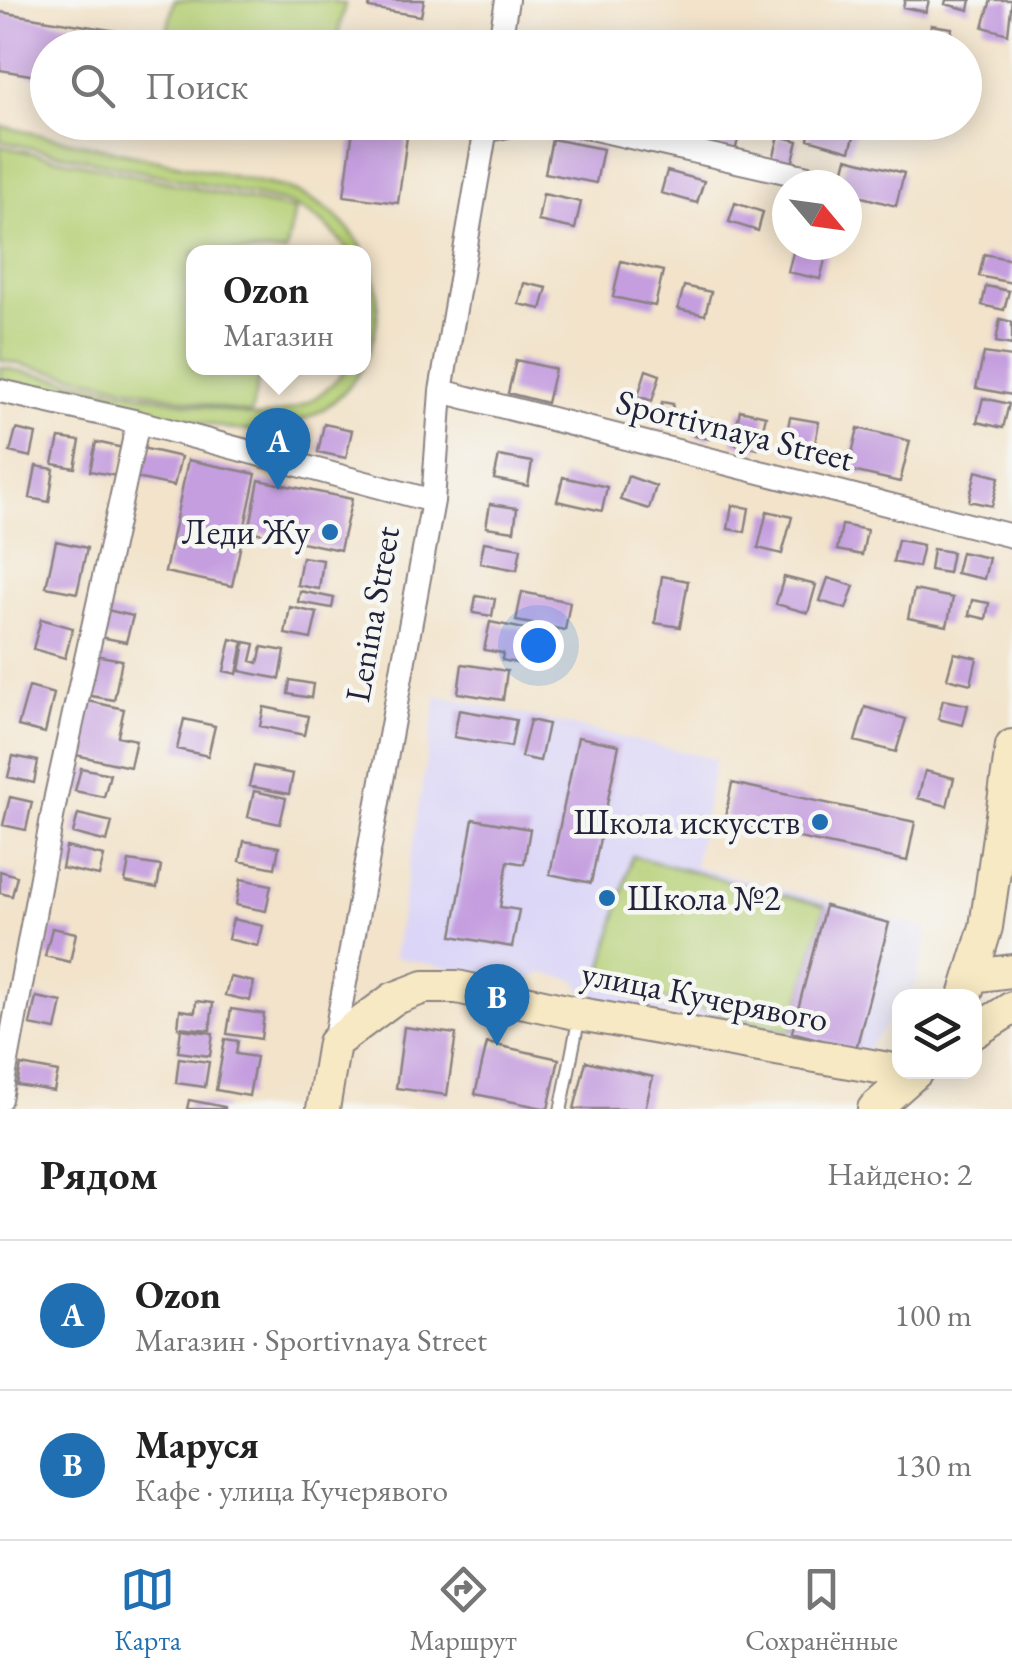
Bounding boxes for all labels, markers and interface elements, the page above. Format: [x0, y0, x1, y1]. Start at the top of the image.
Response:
search box [30, 30, 982, 140]
icon: search [65, 58, 120, 113]
text: Поиск [145, 61, 248, 110]
north arrow [772, 170, 862, 260]
popup [186, 245, 371, 375]
text: Ozon [223, 265, 309, 314]
text: Магазин [223, 314, 334, 356]
street label: Sportivnaya Street [612, 378, 859, 481]
pin: A [246, 408, 310, 490]
place label: Леди Жу [182, 509, 311, 555]
marker: Леди Жу [319, 521, 341, 543]
street label: Lenina Street [334, 523, 409, 705]
your location [513, 620, 564, 671]
place label: Школа искусств [573, 799, 800, 845]
marker: Школа искусств [809, 811, 831, 833]
place label: Школа №2 [627, 875, 781, 920]
marker: Школа №2 [596, 887, 618, 909]
street label: улица Кучерявого [578, 950, 832, 1042]
pin: B [464, 964, 530, 1046]
map controls [892, 989, 982, 1079]
button: layers [892, 989, 982, 1079]
text: Рядом [40, 1147, 158, 1202]
text: Найдено: 2 [827, 1153, 972, 1195]
text: Ozon [135, 1270, 221, 1319]
text: A [61, 1294, 84, 1336]
text: 100 m [895, 1294, 972, 1336]
text: Магазин · Sportivnaya Street [135, 1319, 487, 1361]
text: Маруся [135, 1420, 259, 1469]
text: B [62, 1444, 83, 1486]
text: 130 m [895, 1444, 972, 1486]
text: Кафе · улица Кучерявого [135, 1469, 448, 1511]
tab: Карта [114, 1562, 181, 1658]
tab: Маршрут [409, 1562, 517, 1658]
tab: Сохранённые [745, 1562, 898, 1658]

